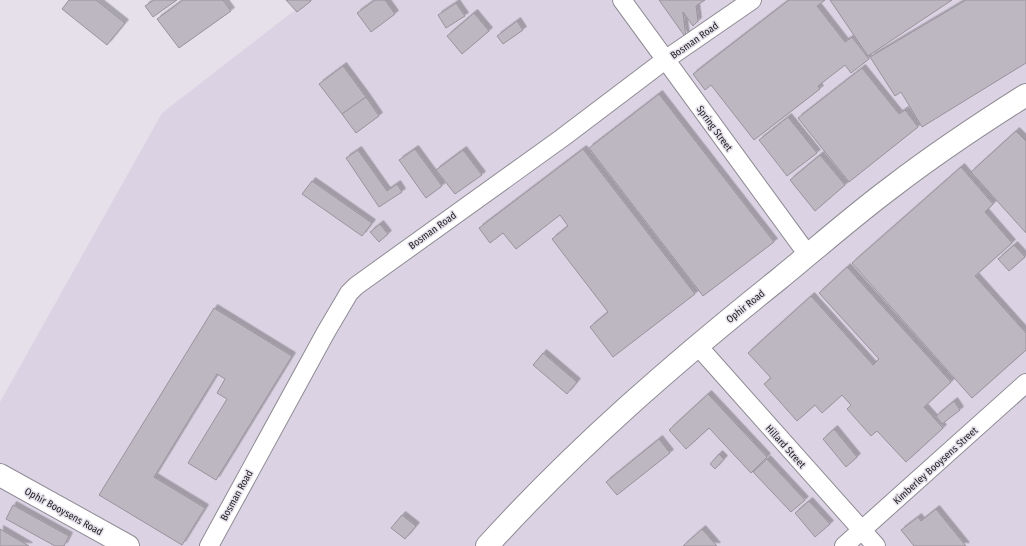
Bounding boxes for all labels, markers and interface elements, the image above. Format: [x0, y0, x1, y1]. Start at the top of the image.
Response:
street label: Bosman Road [668, 20, 721, 62]
street label: Spring Street [694, 104, 735, 154]
street label: Bosman Road [406, 210, 459, 252]
street label: Ophir Road [724, 288, 767, 326]
street label: Hillard Street [763, 423, 808, 471]
street label: Kimberley Booysens Street [891, 424, 981, 507]
street label: Bosman Road [218, 468, 256, 523]
street label: Ophir Booysens Road [22, 485, 105, 538]

